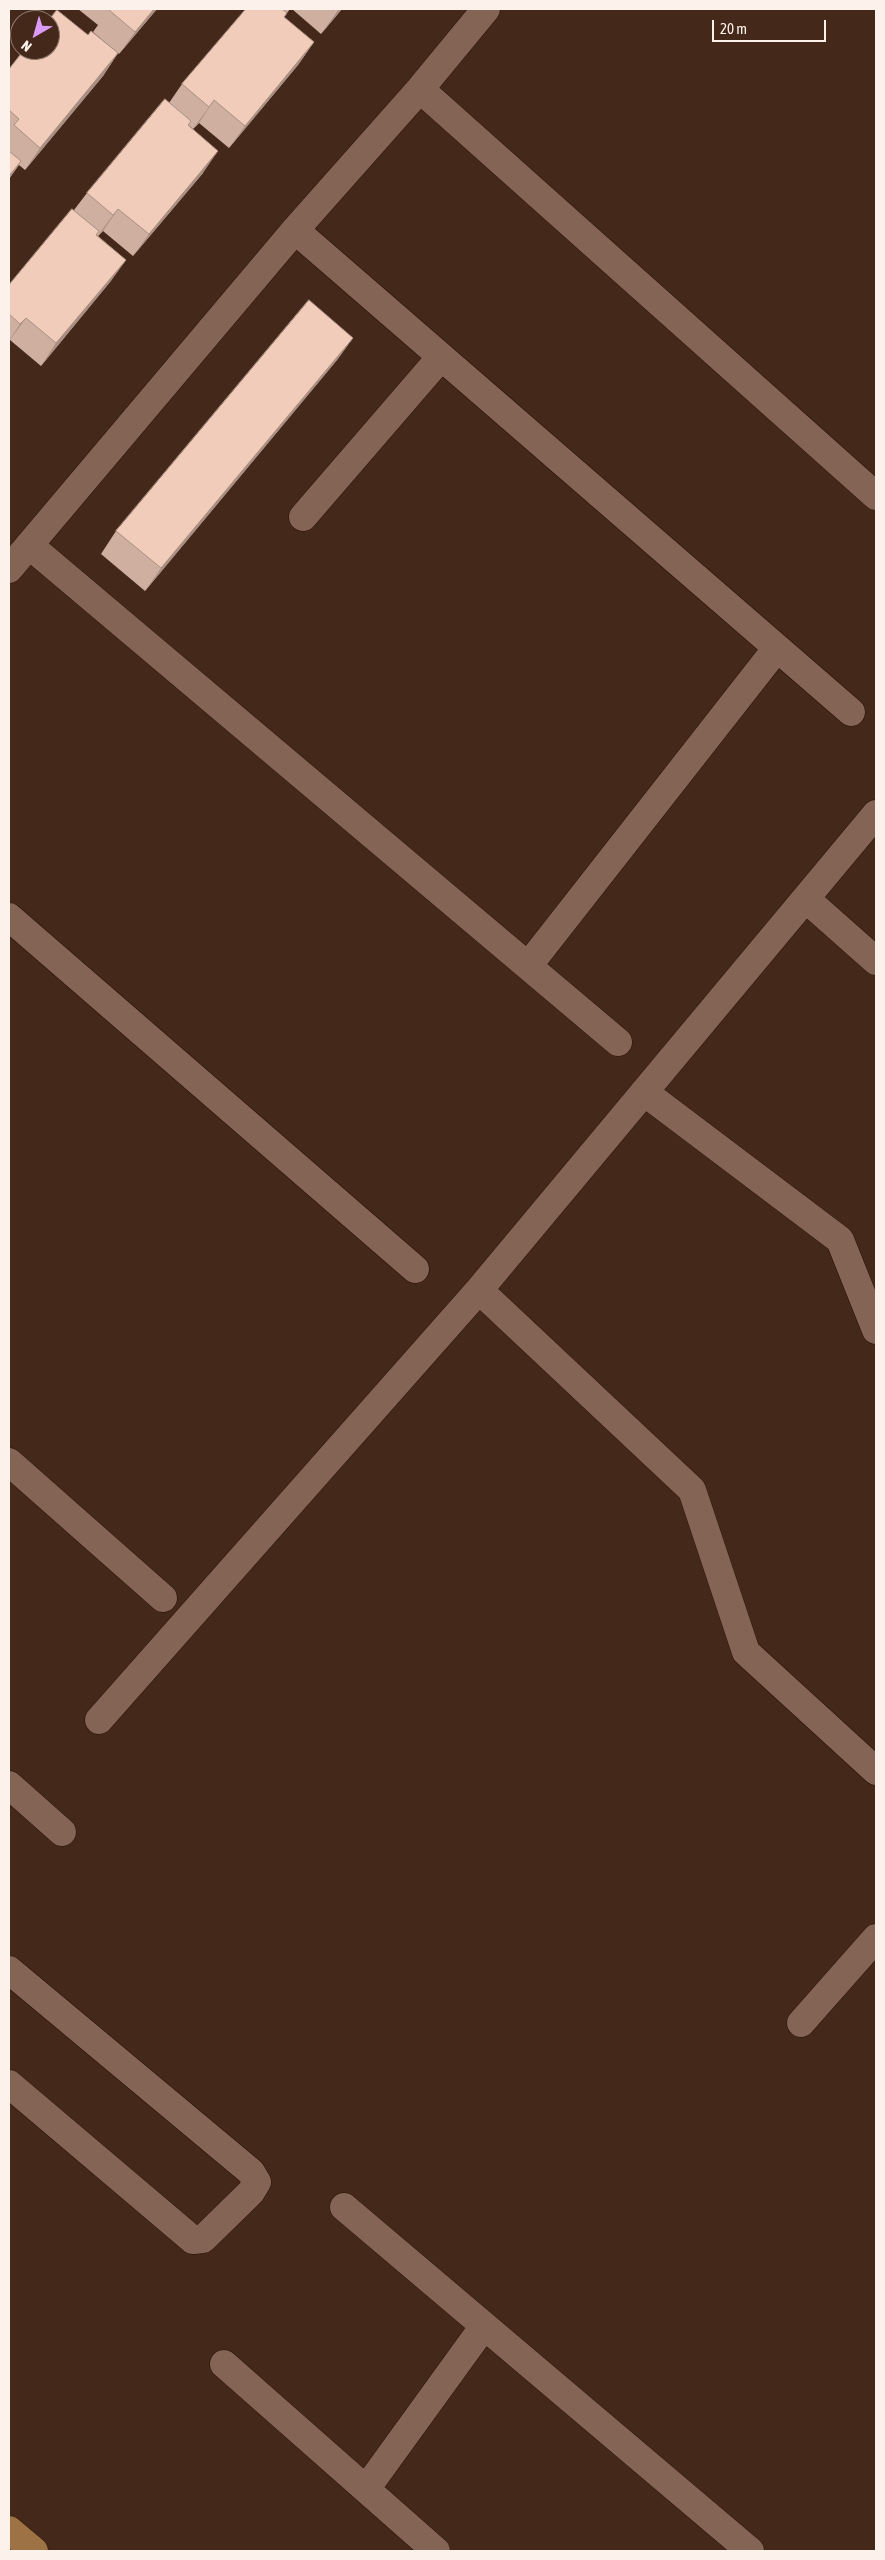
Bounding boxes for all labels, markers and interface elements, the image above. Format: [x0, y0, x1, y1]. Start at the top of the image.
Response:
north arrow [10, 10, 60, 60]
scale bar [715, 10, 829, 42]
text: 20 m [720, 20, 747, 37]
text: N [18, 37, 35, 55]

